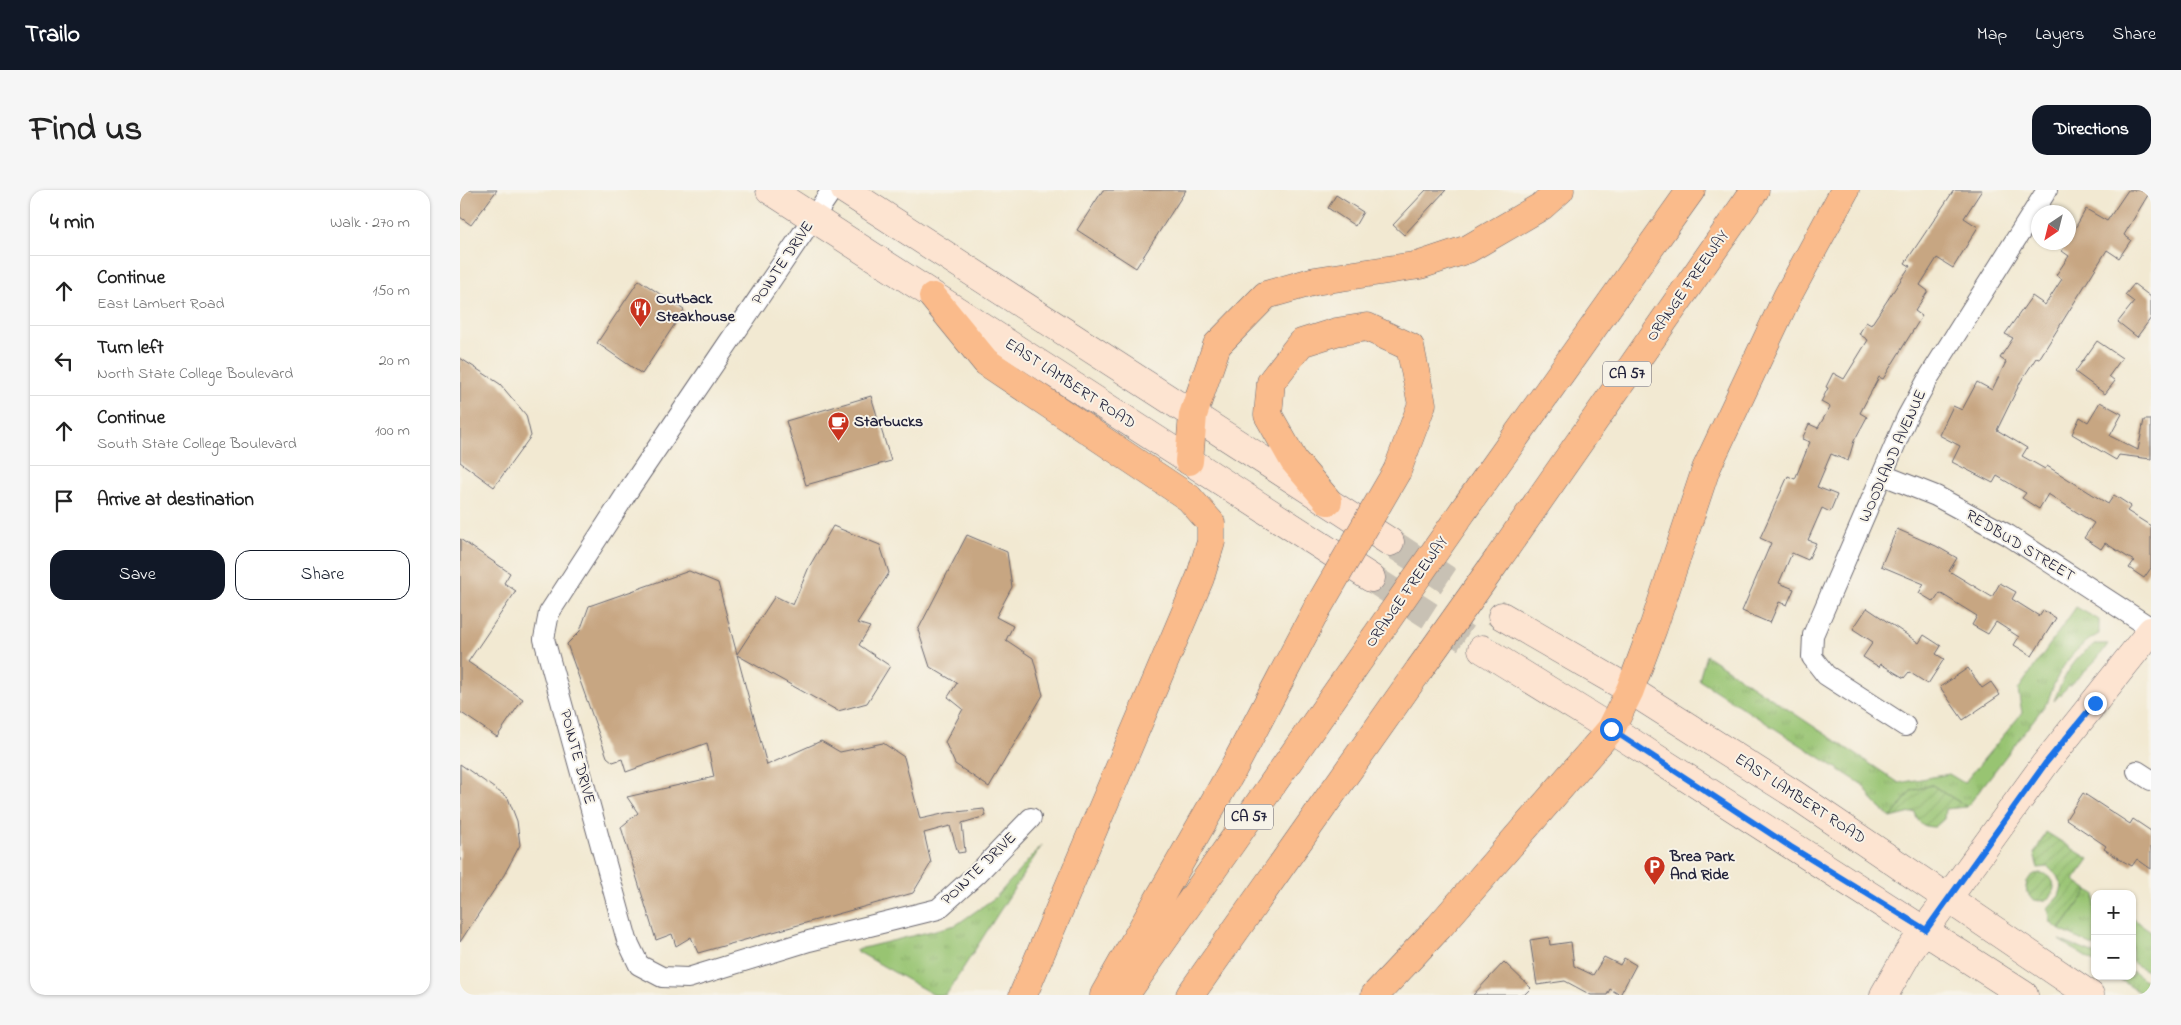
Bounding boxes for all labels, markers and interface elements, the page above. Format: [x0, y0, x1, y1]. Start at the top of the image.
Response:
text: Trailo [25, 18, 80, 53]
text: Map [1977, 22, 2007, 48]
text: Layers [2035, 22, 2085, 48]
text: Share [2113, 22, 2156, 48]
text: Find us [30, 105, 142, 156]
button: Directions [2032, 105, 2151, 155]
north arrow [2031, 205, 2076, 250]
text: 4 min [50, 208, 94, 238]
text: Walk · 270 m [330, 211, 410, 235]
street label: POINTE DRIVE [746, 216, 820, 310]
street label: ORANGE FREEWAY [1641, 225, 1736, 347]
text: Continue [97, 265, 165, 292]
icon: ahead [50, 277, 78, 305]
text: 150 m [372, 279, 410, 303]
place label: Outback Steakhouse [656, 287, 736, 329]
text: East Lambert Road [97, 292, 225, 316]
restaurant icon: Outback Steakhouse [628, 296, 652, 327]
street label: EAST LAMBERT ROAD [1000, 333, 1140, 435]
text: Turn left [97, 335, 164, 362]
icon: left [50, 347, 78, 375]
text: 20 m [379, 349, 410, 373]
text: North State College Boulevard [97, 362, 293, 386]
road number: CA 57 [1603, 362, 1651, 386]
street label: WOODLAND AVENUE [1853, 386, 1933, 526]
text: Continue [97, 405, 165, 432]
cafe icon: Starbucks [826, 410, 850, 441]
place label: Starbucks [854, 410, 923, 434]
icon: ahead [50, 417, 78, 445]
text: 100 m [375, 419, 410, 443]
text: South State College Boulevard [97, 432, 297, 456]
icon: arrive [50, 487, 78, 515]
text: Arrive at destination [97, 487, 254, 514]
street label: REDBUD STREET [1961, 504, 2079, 588]
street label: ORANGE FREEWAY [1360, 531, 1455, 653]
button: Save [50, 550, 225, 600]
button: Share [235, 550, 410, 600]
route end [2084, 692, 2107, 715]
street label: POINTE DRIVE [553, 707, 601, 807]
route start [1600, 718, 1623, 741]
street label: EAST LAMBERT ROAD [1730, 748, 1870, 850]
road number: CA 57 [1225, 804, 1273, 830]
street label: POINTE DRIVE [936, 827, 1022, 911]
place label: Brea Park And Ride [1669, 845, 1735, 887]
parking icon: Brea Park And Ride [1642, 854, 1666, 885]
map controls [2091, 890, 2136, 980]
button: + [2091, 890, 2136, 935]
button: − [2091, 935, 2136, 980]

